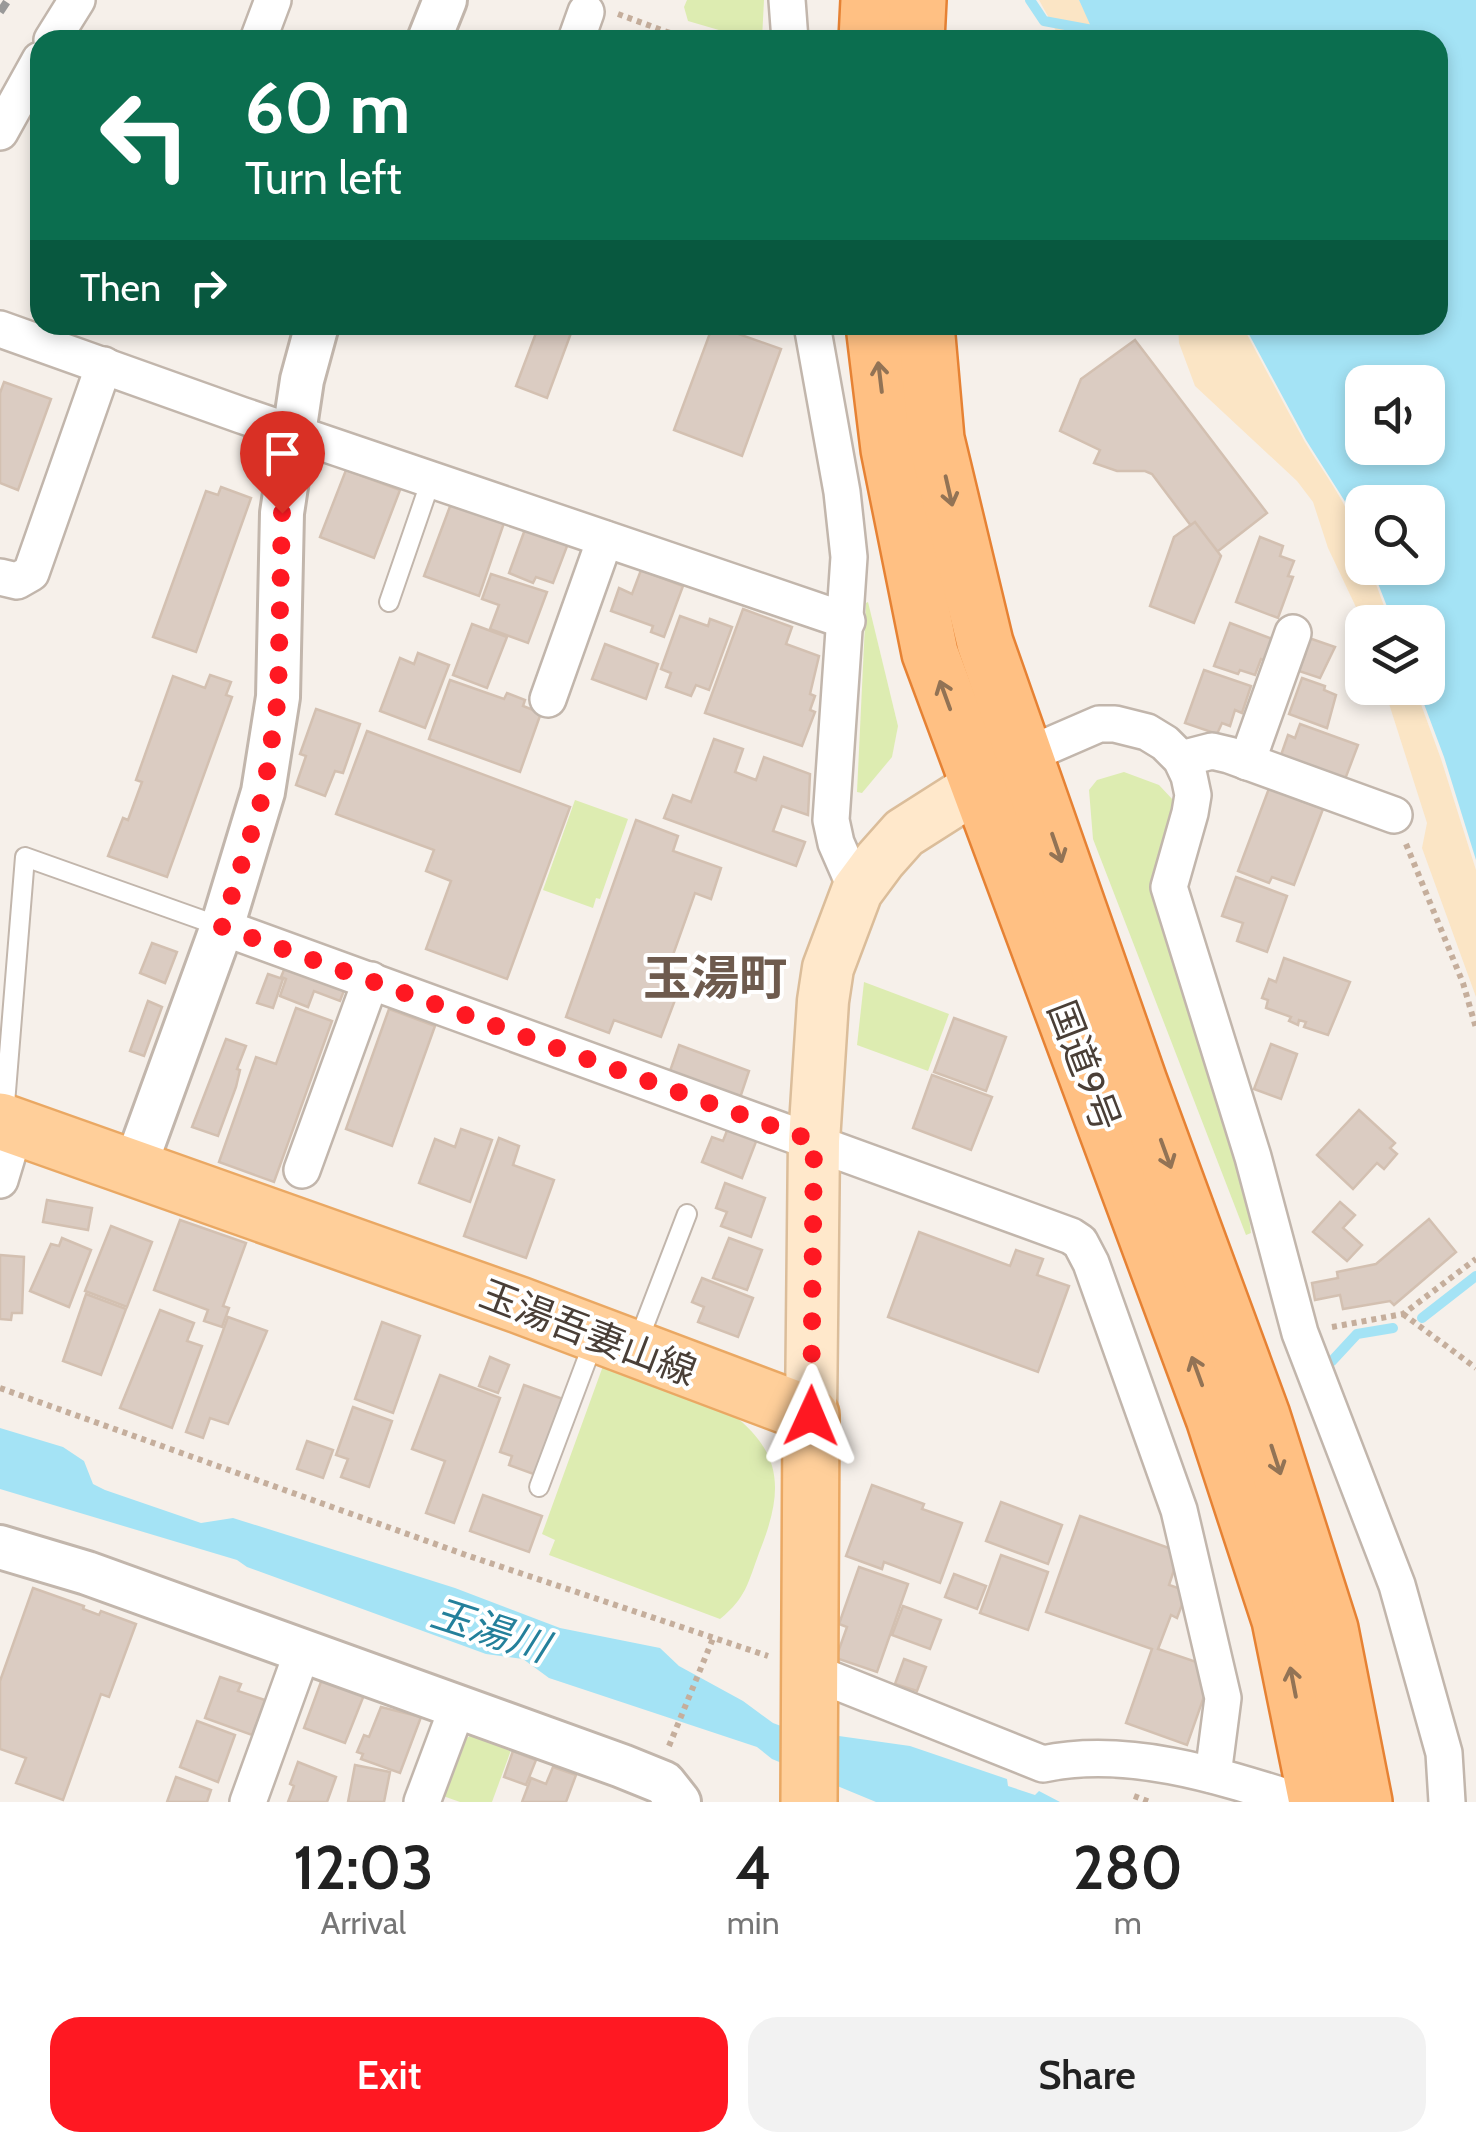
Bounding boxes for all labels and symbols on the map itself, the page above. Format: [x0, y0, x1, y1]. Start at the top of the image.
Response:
one-way arrow [870, 361, 889, 394]
pin [240, 411, 325, 514]
one-way arrow [941, 474, 959, 506]
one-way arrow [935, 680, 953, 711]
one-way arrow [1049, 832, 1067, 863]
district label: 玉湯町 [643, 949, 787, 1007]
street label: 国道9号 [1038, 994, 1131, 1138]
one-way arrow [1158, 1138, 1176, 1169]
street label: 玉湯吾妻山線 [473, 1270, 703, 1395]
one-way arrow [1187, 1357, 1205, 1388]
position arrow [759, 1364, 863, 1468]
one-way arrow [1268, 1444, 1286, 1475]
water label: 玉湯川 [426, 1588, 559, 1673]
one-way arrow [1282, 1666, 1301, 1698]

